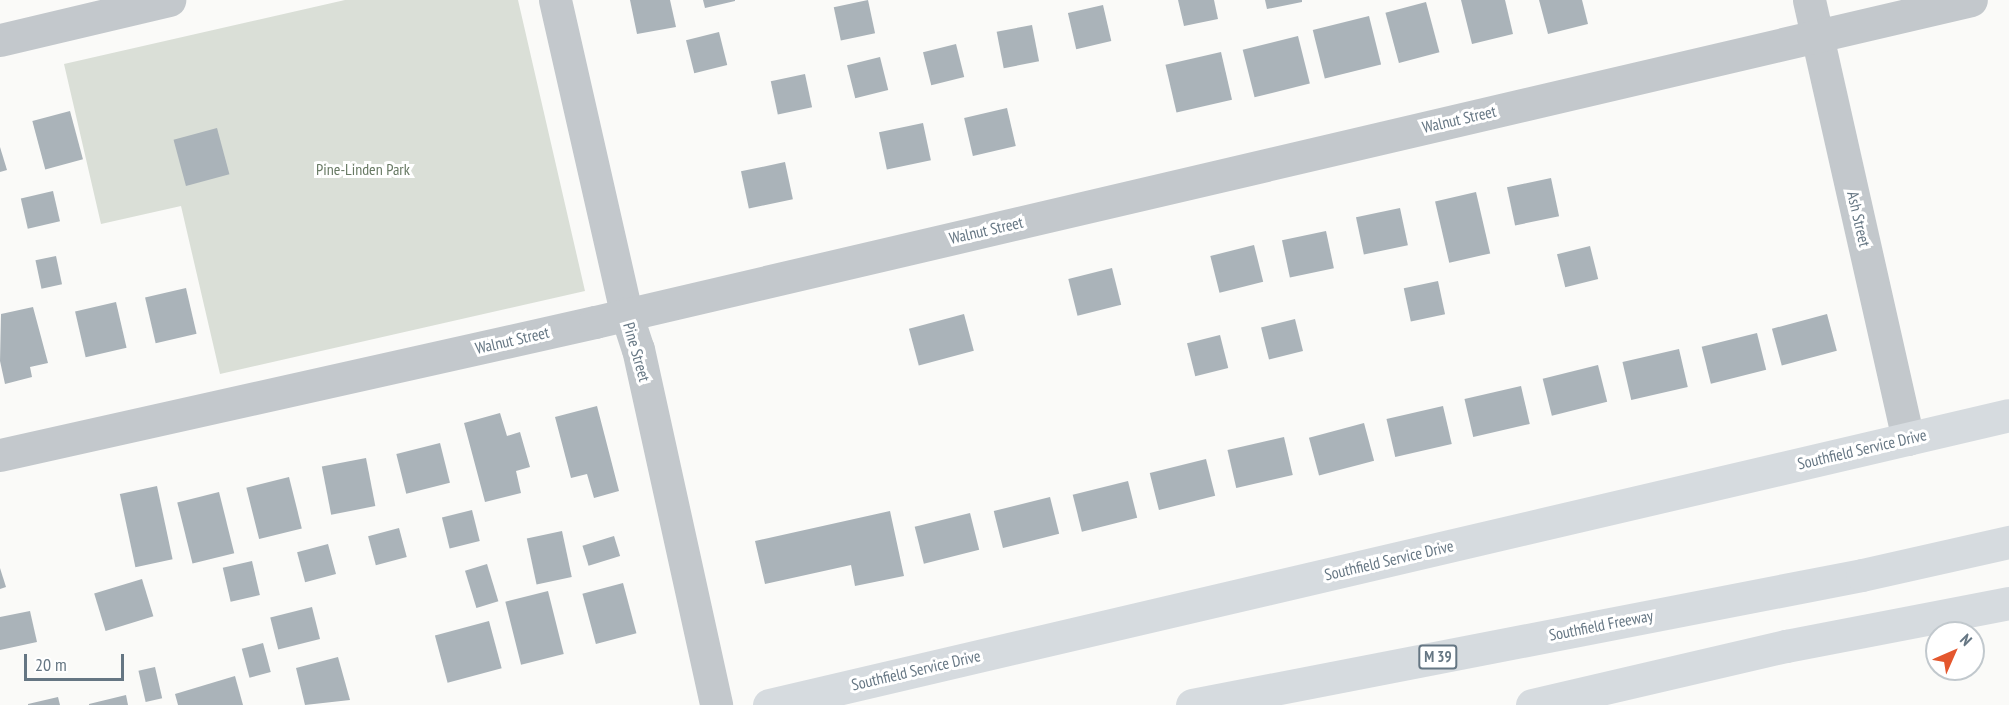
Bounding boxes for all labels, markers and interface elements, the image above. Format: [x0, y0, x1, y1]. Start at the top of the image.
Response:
street label: Walnut Street [1420, 101, 1498, 137]
park label: Pine-Linden Park [316, 159, 410, 179]
street label: Ash Street [1843, 189, 1875, 249]
street label: Walnut Street [947, 212, 1025, 248]
street label: Pine Street [619, 320, 655, 384]
street label: Walnut Street [473, 322, 551, 358]
street label: Southfield Service Drive [1796, 425, 1928, 473]
street label: Southfield Service Drive [1323, 536, 1455, 584]
street label: Southfield Freeway [1547, 606, 1655, 644]
north arrow [1925, 621, 1985, 681]
text: N [1956, 630, 1976, 650]
scale bar [27, 642, 128, 680]
road number: M 39 [1417, 645, 1459, 669]
street label: Southfield Service Drive [850, 646, 982, 694]
text: 20 m [35, 653, 67, 676]

